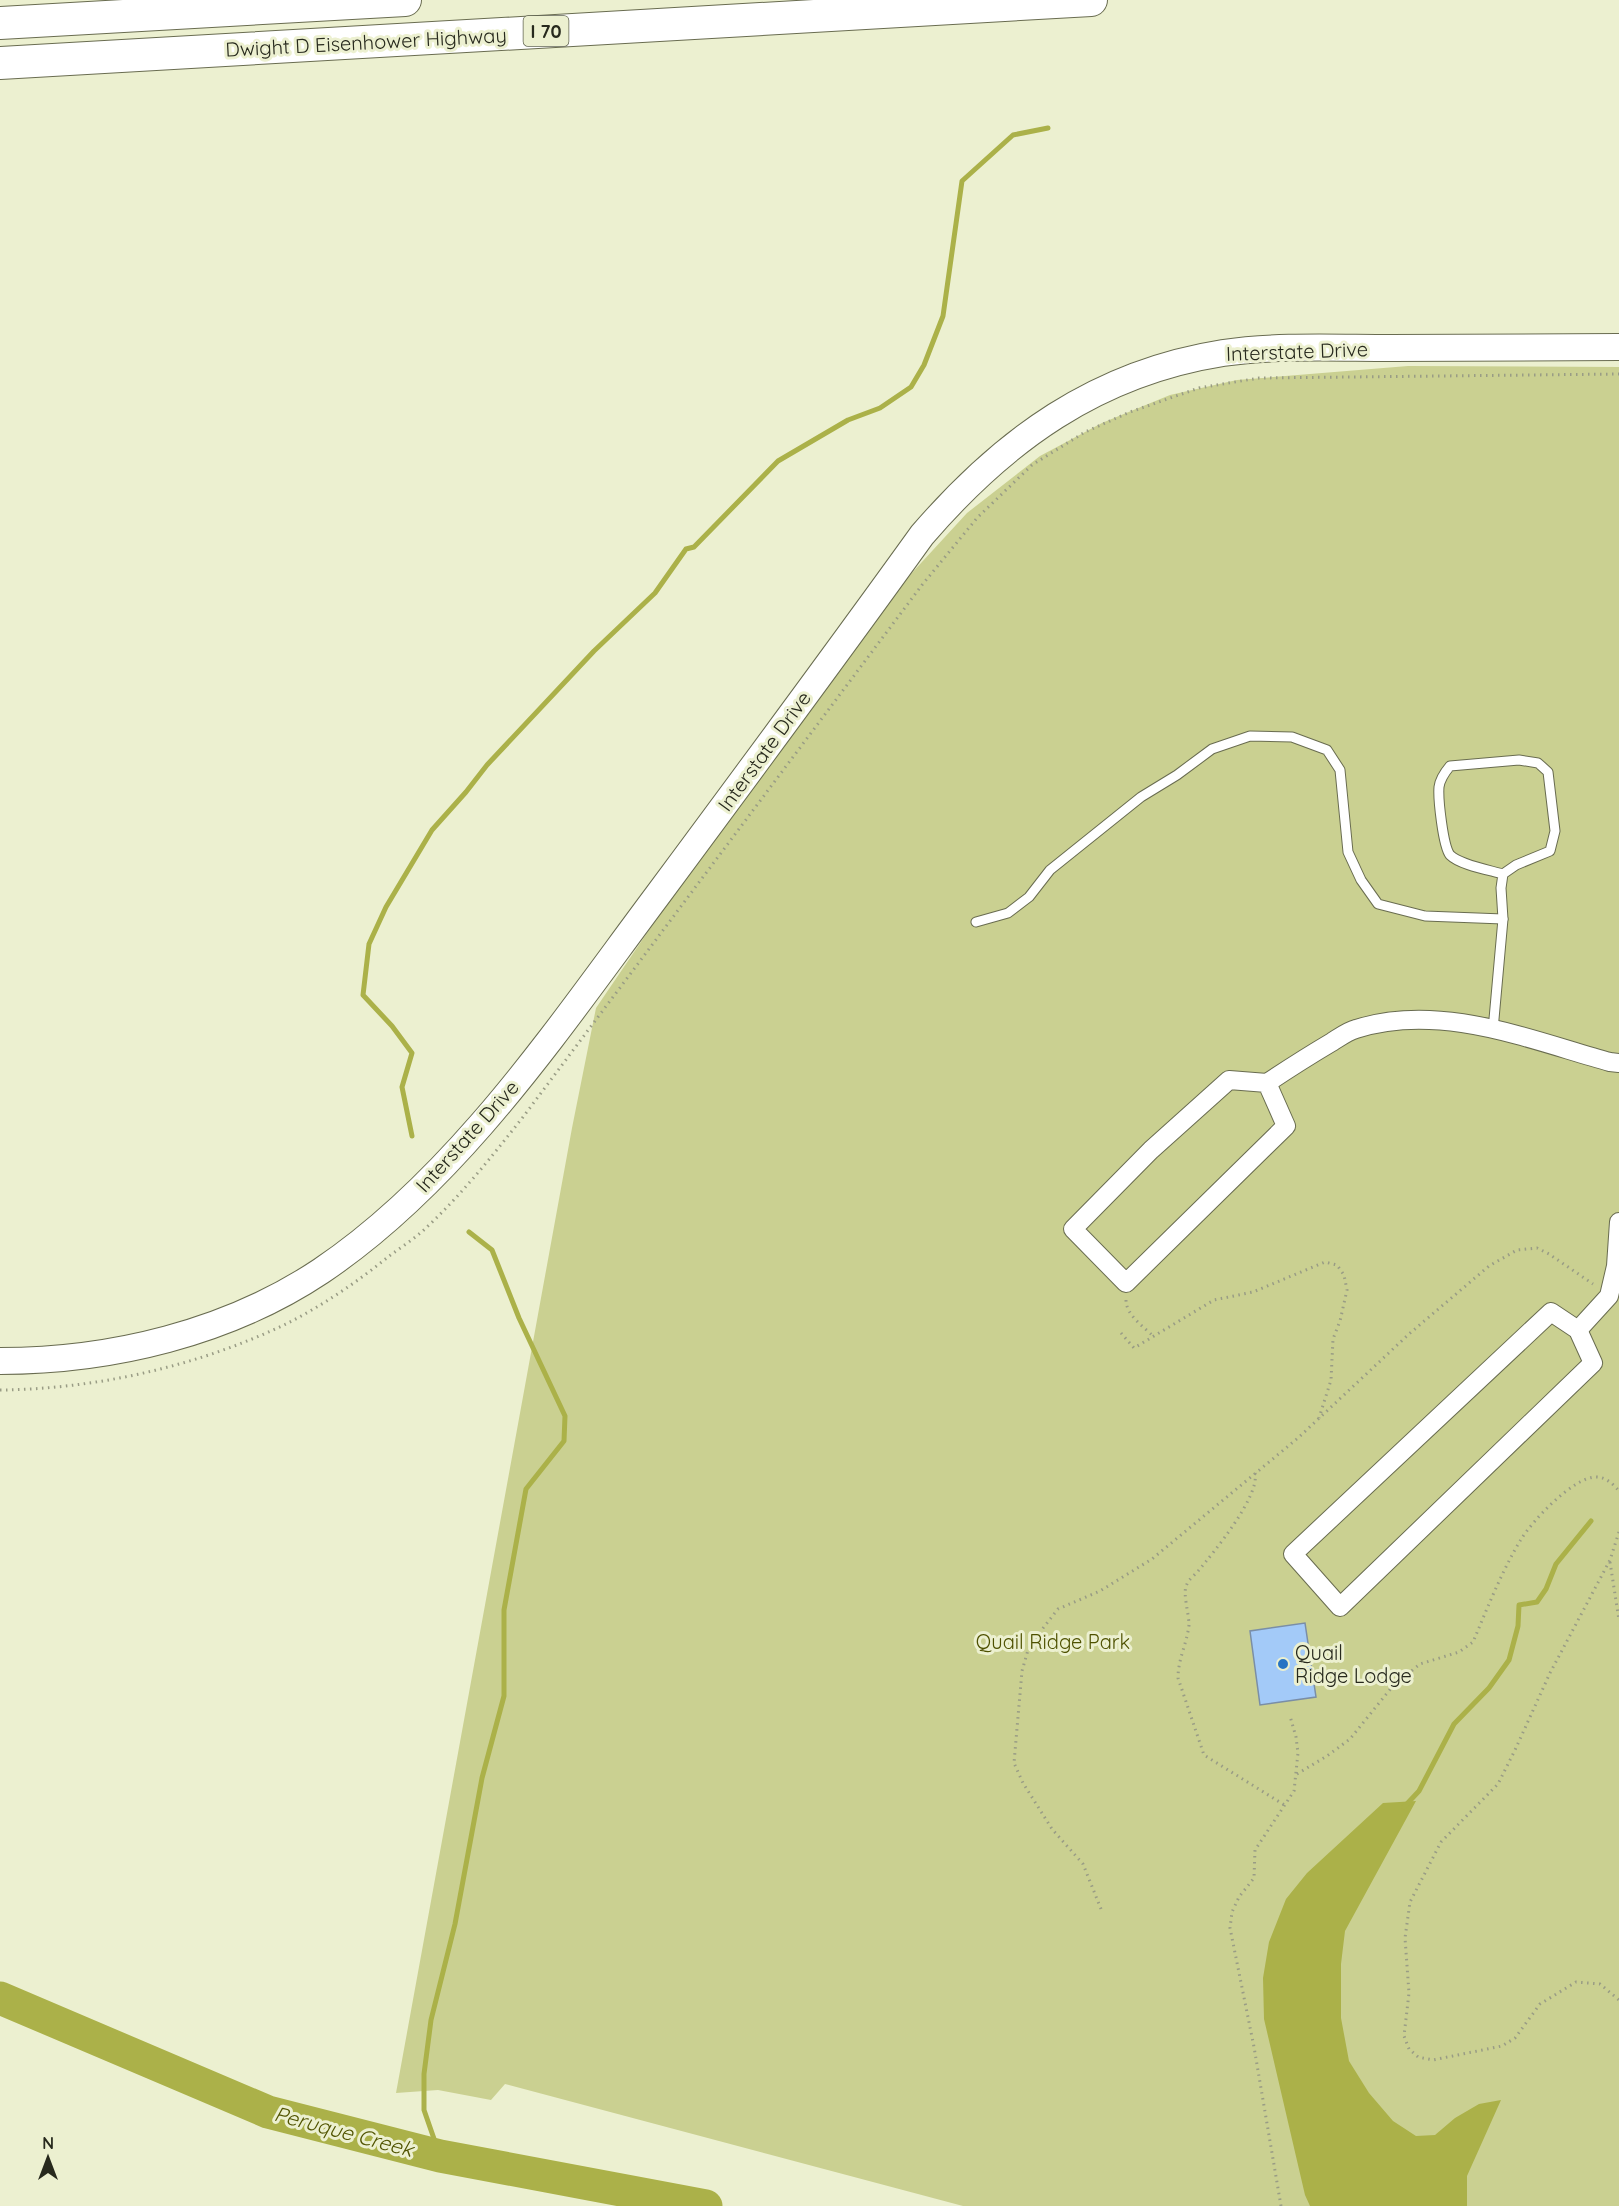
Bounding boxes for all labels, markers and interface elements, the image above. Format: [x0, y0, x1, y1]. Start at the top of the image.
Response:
road number: I 70 [524, 16, 568, 46]
street label: Dwight D Eisenhower Highway [225, 22, 507, 62]
street label: Interstate Drive [1226, 336, 1368, 366]
street label: Interstate Drive [712, 686, 816, 816]
street label: Interstate Drive [410, 1075, 524, 1197]
park label: Quail Ridge Park [976, 1629, 1130, 1654]
place label: Quail Ridge Lodge [1295, 1640, 1412, 1688]
marker: Quail Ridge Lodge [1276, 1657, 1290, 1671]
water label: Peruque Creek [272, 2100, 418, 2162]
north arrow [18, 2128, 78, 2188]
text: N [42, 2133, 54, 2153]

